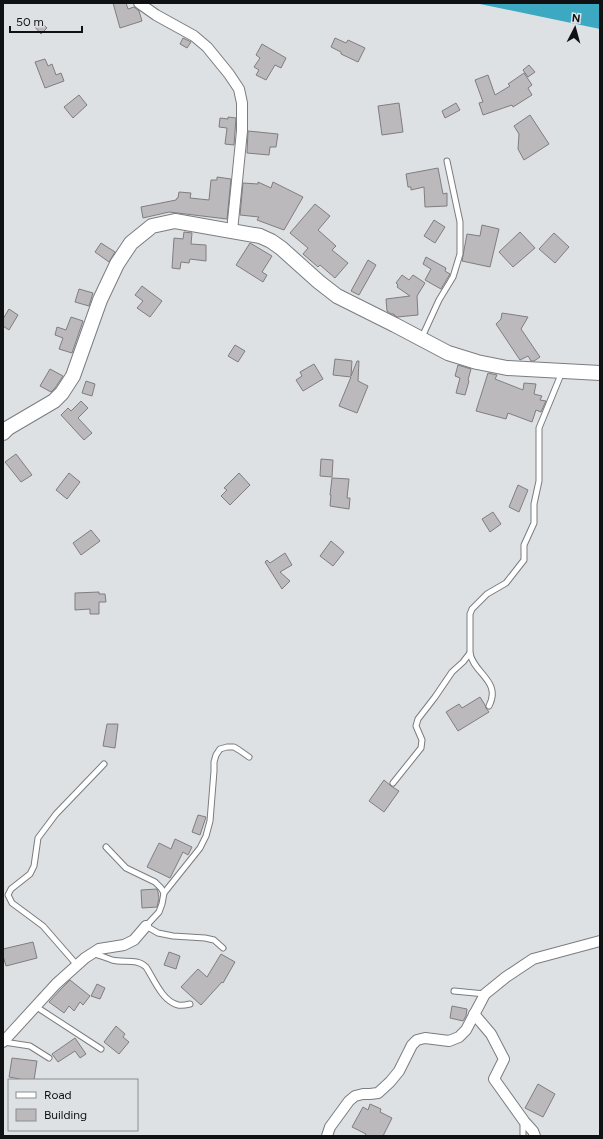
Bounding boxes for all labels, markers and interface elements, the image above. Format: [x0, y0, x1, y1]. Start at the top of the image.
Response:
scale bar [10, 8, 82, 34]
north arrow [555, 8, 595, 48]
text: N [571, 12, 581, 25]
text: 50 m [16, 15, 44, 29]
legend [8, 1079, 138, 1131]
text: Road [44, 1088, 72, 1102]
text: Building [44, 1108, 87, 1122]

